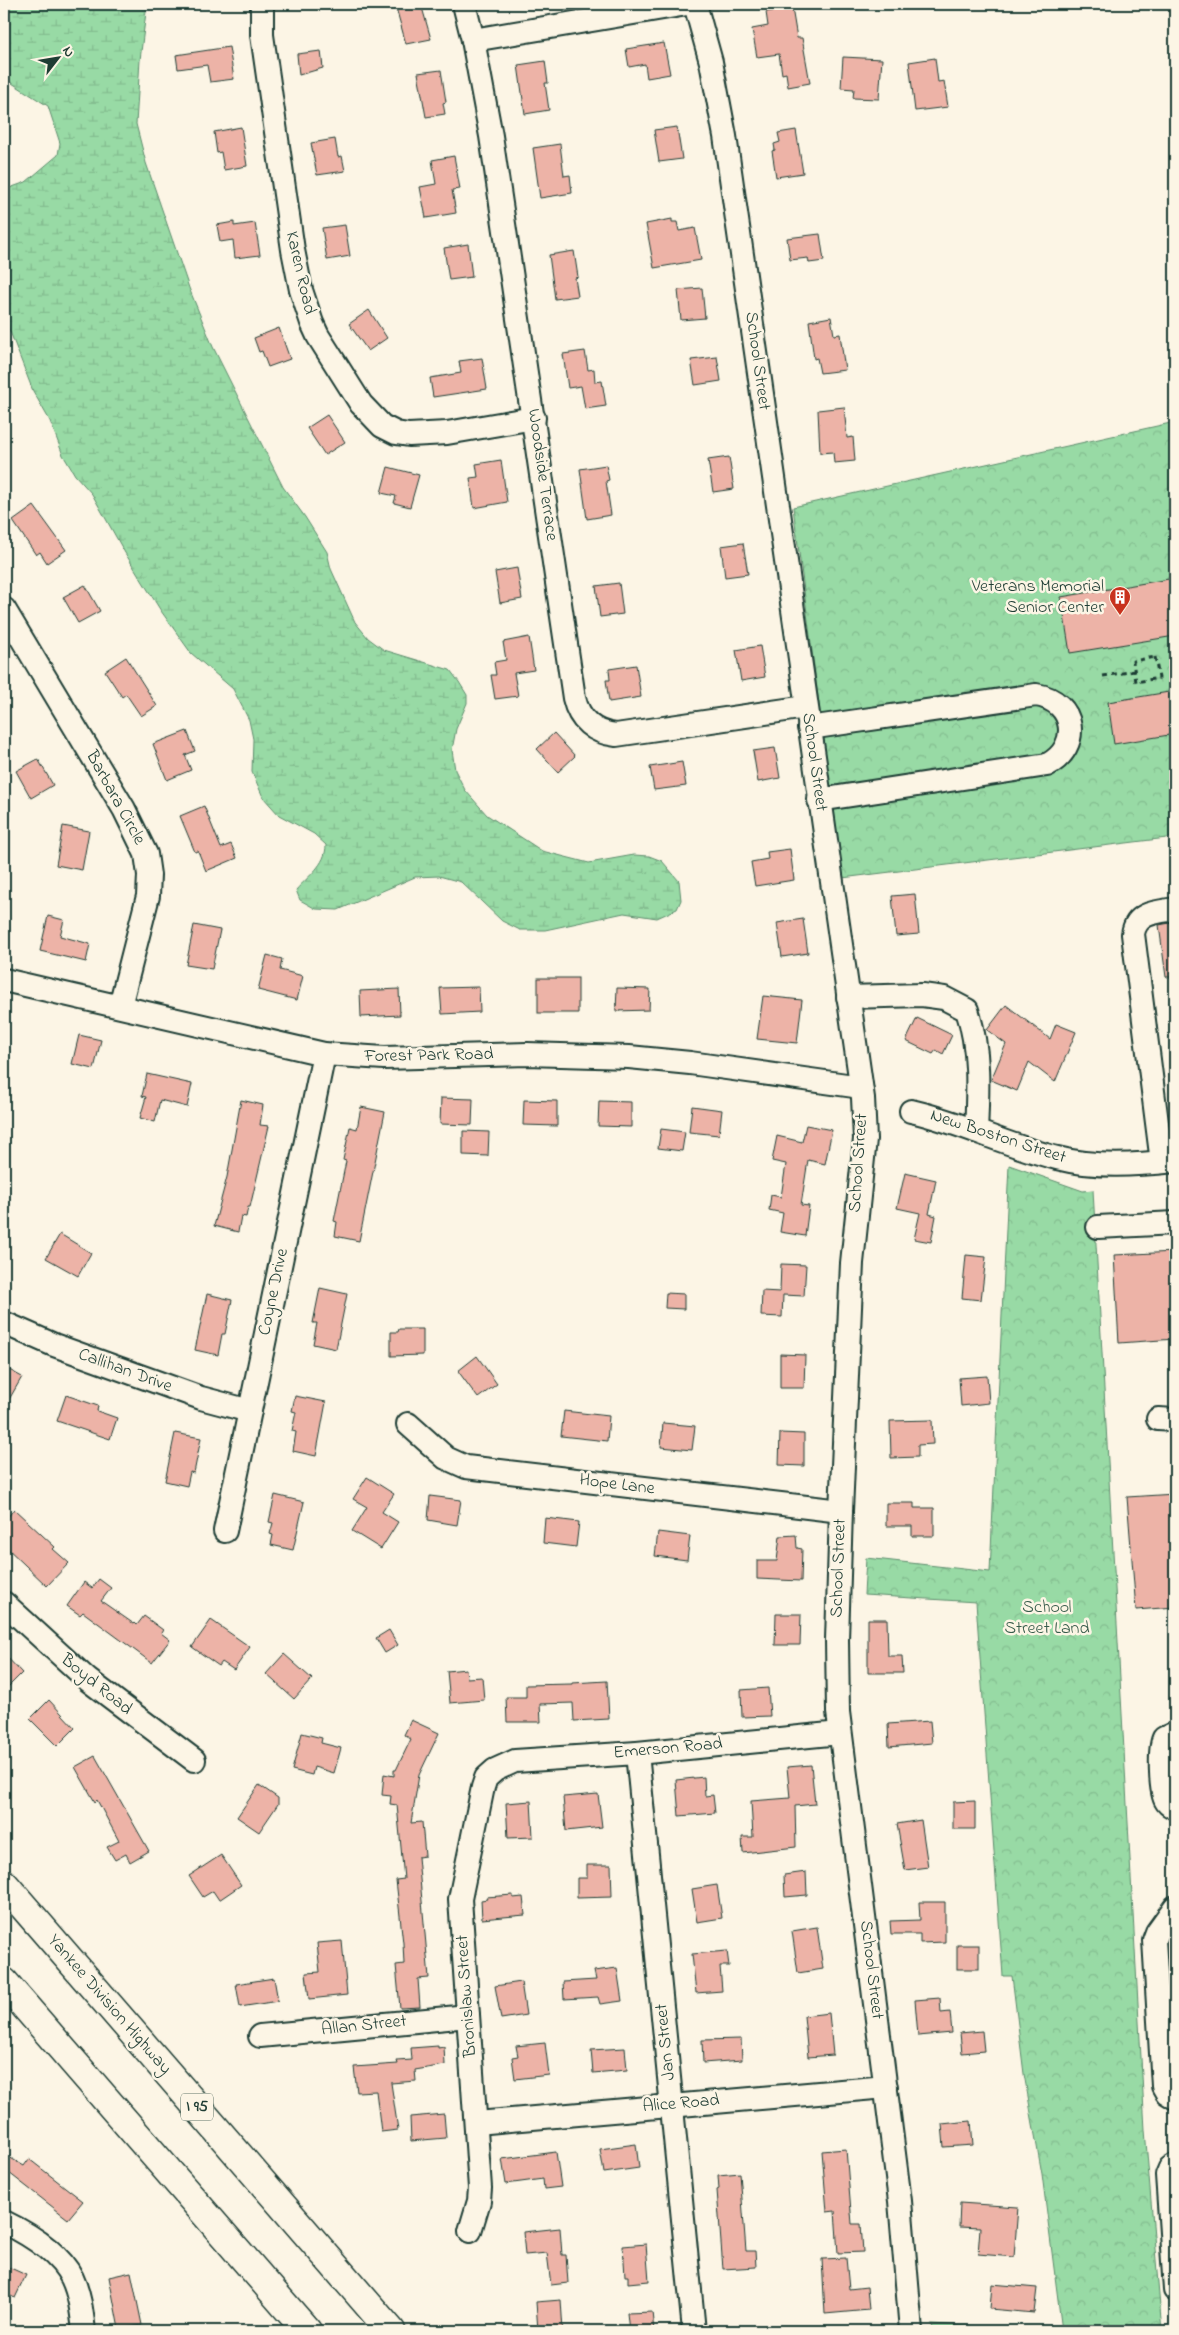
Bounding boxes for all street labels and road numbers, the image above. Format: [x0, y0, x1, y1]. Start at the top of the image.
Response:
street label: Karen Road [278, 229, 322, 317]
street label: School Street [737, 310, 777, 412]
street label: Woodside Terrace [520, 407, 564, 544]
street label: School Street [794, 711, 834, 813]
street label: Barbara Circle [78, 745, 152, 851]
street label: Forest Park Road [363, 1042, 494, 1070]
street label: New Boston Street [927, 1103, 1069, 1171]
street label: School Street [843, 1113, 875, 1213]
street label: Coyne Drive [252, 1245, 296, 1338]
street label: Callihan Drive [74, 1342, 176, 1400]
street label: Hope Lane [578, 1467, 657, 1503]
street label: School Street [824, 1518, 854, 1618]
street label: Boyd Road [54, 1647, 138, 1722]
street label: Emerson Road [612, 1731, 724, 1767]
street label: School Street [852, 1919, 890, 2021]
street label: Yankee Division Highway [40, 1929, 177, 2081]
street label: Bronislaw Street [450, 1934, 484, 2059]
street label: Jan Street [649, 2002, 683, 2082]
street label: Allan Street [320, 2009, 408, 2043]
street label: Alice Road [641, 2088, 721, 2120]
road number: I 95 [181, 2094, 213, 2120]

